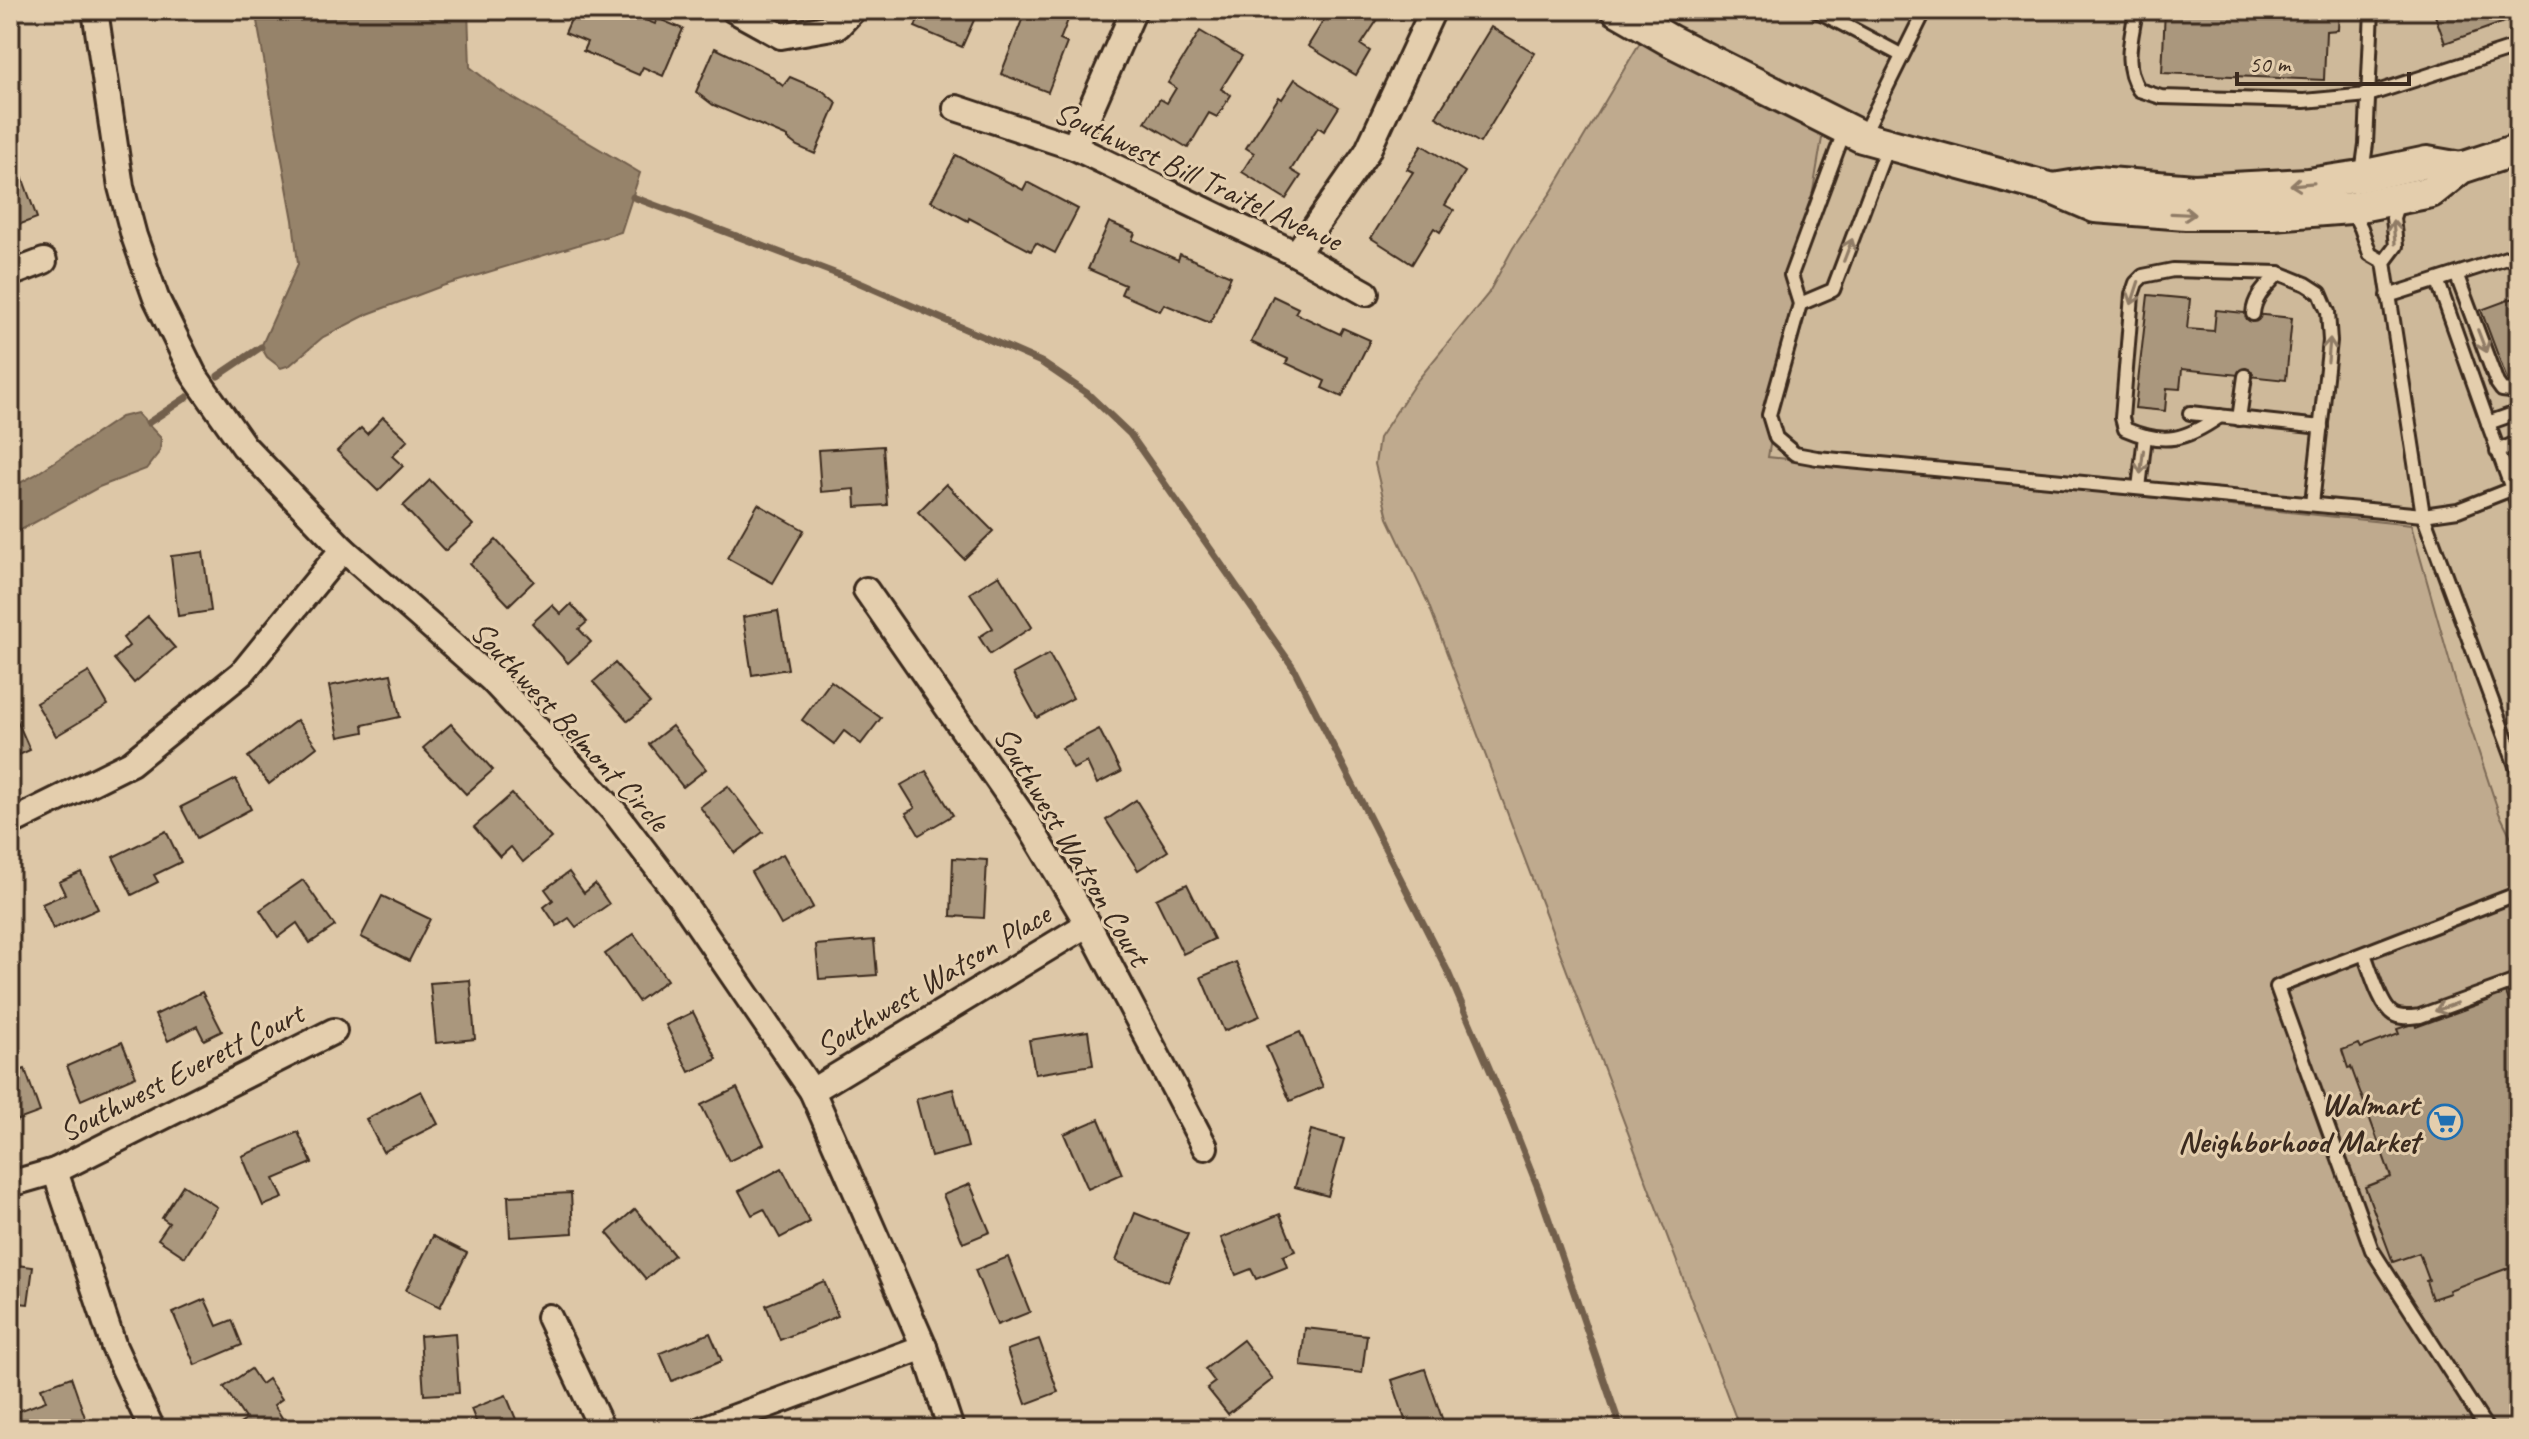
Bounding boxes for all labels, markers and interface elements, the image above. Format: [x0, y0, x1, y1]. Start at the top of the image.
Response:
scale bar [2237, 36, 2409, 86]
text: 50 m [2249, 49, 2292, 79]
street label: Southwest Bill Traitel Avenue [1048, 91, 1351, 262]
one-way arrow [2289, 177, 2316, 192]
one-way arrow [2169, 206, 2196, 221]
one-way arrow [2387, 219, 2402, 245]
one-way arrow [1842, 239, 1856, 263]
one-way arrow [2127, 280, 2142, 304]
one-way arrow [2475, 329, 2490, 354]
one-way arrow [2321, 337, 2336, 364]
one-way arrow [2134, 449, 2149, 474]
street label: Southwest Belmont Circle [462, 612, 680, 842]
street label: Southwest Watson Court [984, 719, 1161, 976]
street label: Southwest Watson Place [808, 892, 1060, 1066]
street label: Southwest Everett Court [52, 991, 313, 1151]
one-way arrow [2434, 1000, 2459, 1015]
place label: Walmart Neighborhood Market [2178, 1084, 2423, 1162]
supermarket icon: Walmart Neighborhood Market [2426, 1103, 2464, 1141]

